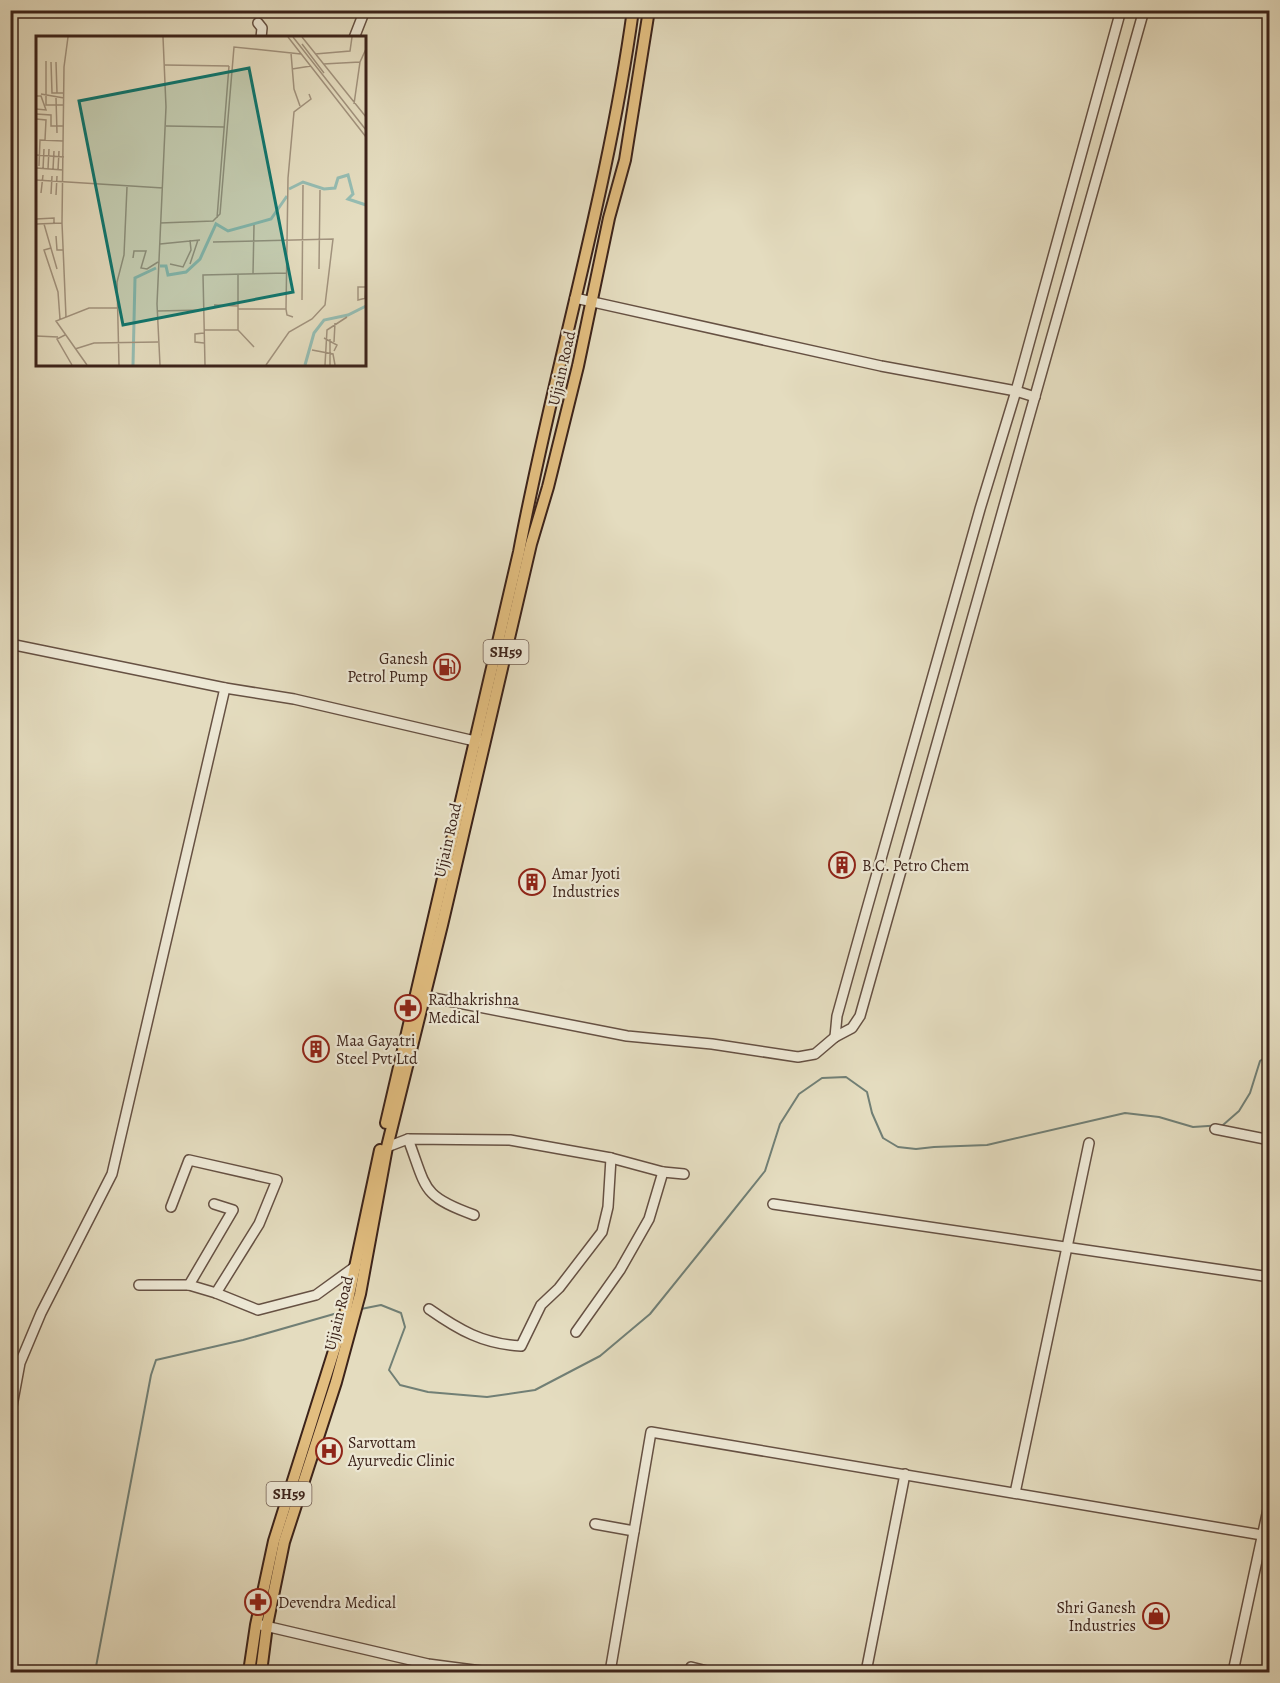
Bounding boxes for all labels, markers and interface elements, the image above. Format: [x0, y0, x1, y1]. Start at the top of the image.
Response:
inset map [36, 36, 366, 366]
street label: Ujjain Road [543, 328, 581, 408]
road number: SH59 [484, 640, 528, 664]
place label: Ganesh Petrol Pump [347, 648, 428, 688]
fuel station icon: Ganesh Petrol Pump [432, 652, 462, 682]
street label: Ujjain Road [429, 800, 467, 880]
building icon: B.C. Petro Chem [827, 850, 857, 880]
place label: B.C. Petro Chem [862, 855, 969, 877]
place label: Amar Jyoti Industries [551, 863, 620, 903]
building icon: Amar Jyoti Industries [517, 867, 547, 897]
place label: Radhakrishna Medical [428, 989, 520, 1029]
pharmacy icon: Radhakrishna Medical [393, 993, 423, 1023]
place label: Maa Gayatri Steel Pvt Ltd [336, 1030, 418, 1070]
building icon: Maa Gayatri Steel Pvt Ltd [301, 1034, 331, 1064]
street label: Ujjain Road [319, 1273, 359, 1353]
place label: Sarvottam Ayurvedic Clinic [347, 1432, 455, 1472]
hospital icon: Sarvottam Ayurvedic Clinic [314, 1436, 344, 1466]
road number: SH59 [266, 1482, 312, 1506]
pharmacy icon: Devendra Medical [243, 1587, 273, 1617]
place label: Devendra Medical [278, 1592, 396, 1614]
place label: Shri Ganesh Industries [1056, 1597, 1136, 1637]
shop icon: Shri Ganesh Industries [1141, 1601, 1171, 1631]

